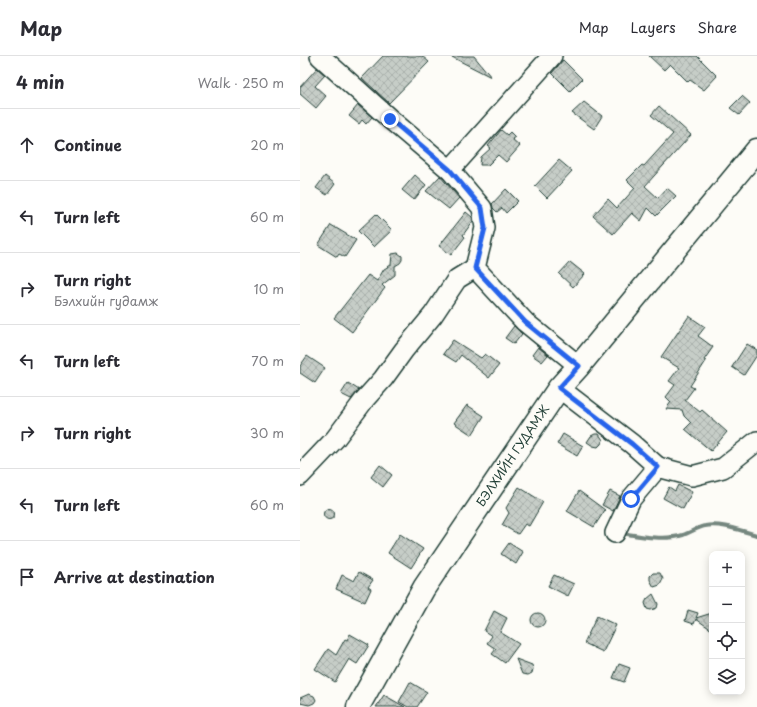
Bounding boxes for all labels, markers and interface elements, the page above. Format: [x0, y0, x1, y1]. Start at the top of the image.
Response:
text: Map [20, 14, 62, 42]
text: Map [579, 17, 609, 38]
text: Layers [631, 17, 676, 38]
text: Share [698, 17, 737, 38]
text: 4 min [16, 69, 64, 95]
text: Walk · 250 m [198, 73, 284, 92]
route end [381, 110, 399, 128]
text: Continue [54, 133, 122, 156]
icon: ahead [16, 134, 38, 156]
text: 20 m [250, 135, 284, 154]
text: Turn left [54, 205, 120, 228]
icon: left [16, 206, 38, 228]
text: 60 m [250, 207, 284, 226]
text: Turn right [54, 268, 131, 291]
icon: right [16, 278, 38, 300]
text: 10 m [254, 279, 284, 298]
text: Бэлхийн гудамж [54, 291, 158, 310]
text: Turn left [54, 349, 120, 372]
icon: left [16, 350, 38, 372]
text: 70 m [251, 351, 284, 370]
street label: БЭЛХИЙН ГУДАМЖ [471, 401, 553, 510]
text: Turn right [54, 421, 131, 444]
icon: right [16, 422, 38, 444]
text: 30 m [250, 423, 284, 442]
route start [622, 490, 640, 508]
text: Turn left [54, 493, 120, 516]
icon: left [16, 494, 38, 516]
text: 60 m [250, 495, 284, 514]
map controls [709, 551, 745, 695]
button: + [709, 551, 745, 587]
text: Arrive at destination [54, 565, 215, 588]
icon: arrive [16, 566, 38, 588]
button: − [709, 587, 745, 623]
button: locate [709, 623, 745, 659]
button: layers [709, 659, 745, 695]

